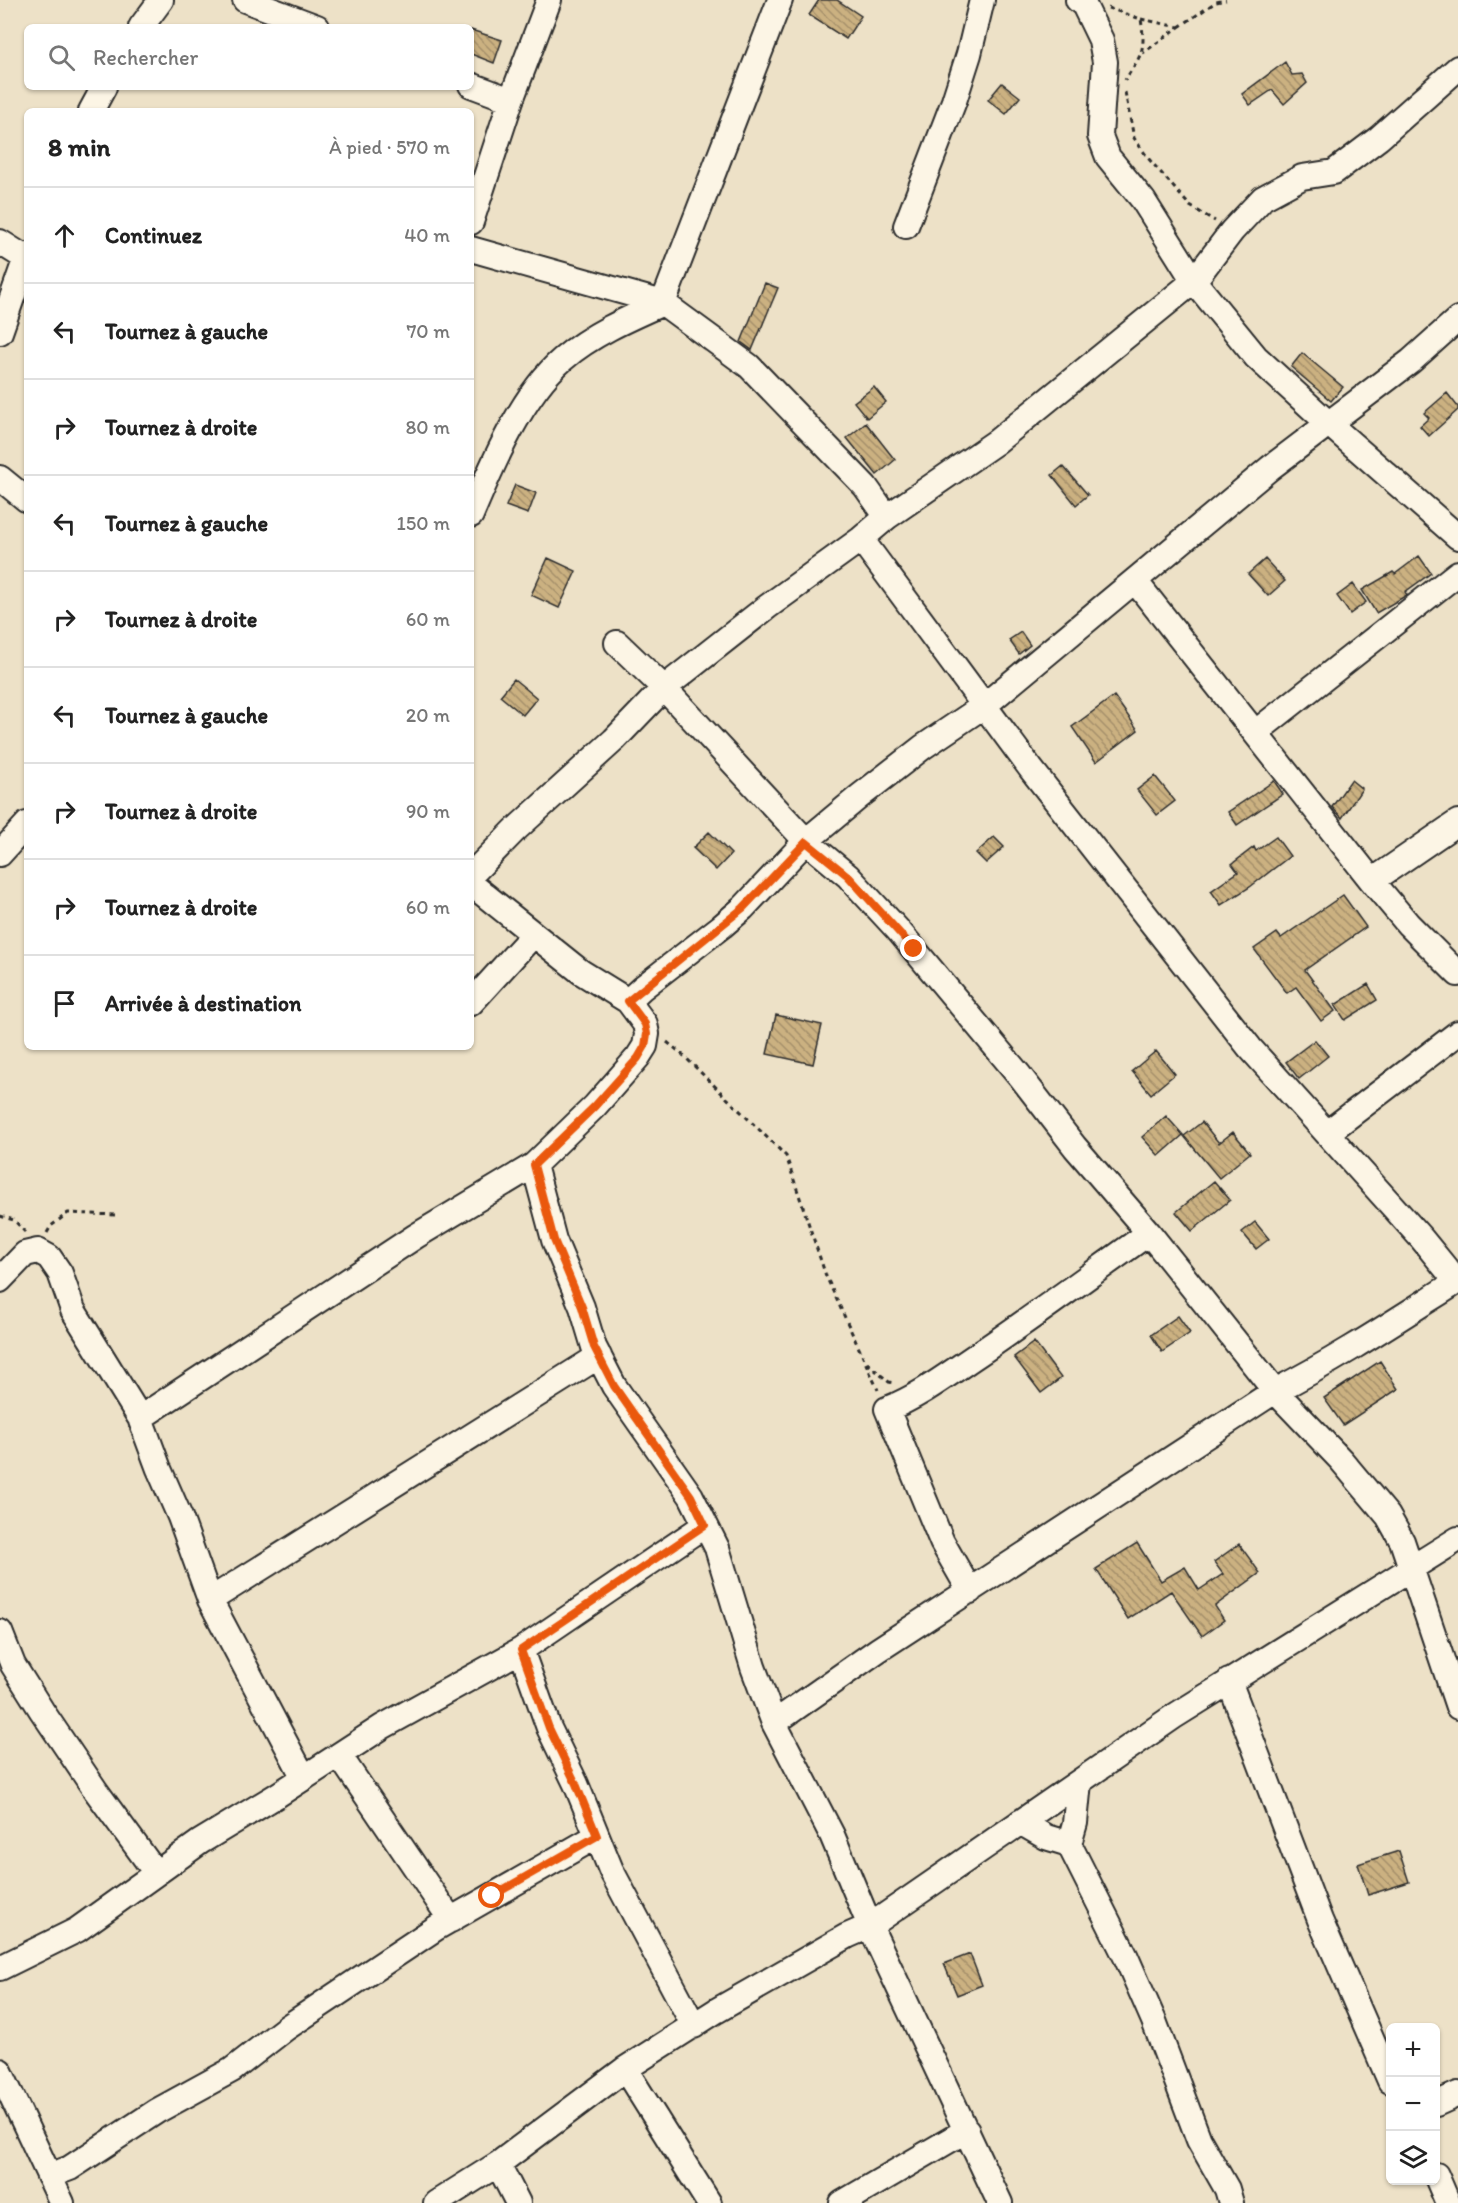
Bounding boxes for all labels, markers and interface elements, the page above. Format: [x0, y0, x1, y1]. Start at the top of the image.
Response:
search box [24, 24, 474, 90]
icon: search [45, 41, 78, 74]
text: Rechercher [93, 44, 198, 71]
text: 8 min [48, 131, 110, 163]
text: À pied · 570 m [329, 135, 450, 159]
icon: ahead [48, 219, 81, 252]
text: Continuez [105, 222, 202, 249]
text: 40 m [404, 223, 450, 247]
icon: left [48, 315, 81, 348]
text: Tournez à gauche [105, 318, 268, 345]
text: 70 m [406, 319, 450, 343]
icon: right [48, 411, 81, 444]
text: Tournez à droite [105, 414, 257, 441]
text: 80 m [405, 415, 450, 439]
icon: left [48, 507, 81, 540]
text: Tournez à gauche [105, 510, 268, 537]
text: 150 m [397, 511, 450, 535]
icon: right [48, 603, 81, 636]
text: Tournez à droite [105, 606, 257, 633]
text: 60 m [406, 607, 450, 631]
icon: left [48, 699, 81, 732]
text: Tournez à gauche [105, 702, 268, 729]
text: 20 m [406, 703, 450, 727]
icon: right [48, 795, 81, 828]
text: Tournez à droite [105, 798, 257, 825]
text: 90 m [406, 799, 450, 823]
icon: right [48, 891, 81, 924]
text: Tournez à droite [105, 894, 257, 921]
text: 60 m [406, 895, 450, 919]
route end [900, 935, 926, 961]
icon: arrive [48, 987, 81, 1020]
text: Arrivée à destination [105, 990, 301, 1017]
route start [478, 1882, 504, 1908]
map controls [1386, 2023, 1440, 2185]
button: + [1386, 2023, 1440, 2077]
button: − [1386, 2077, 1440, 2131]
button: layers [1386, 2131, 1440, 2185]

